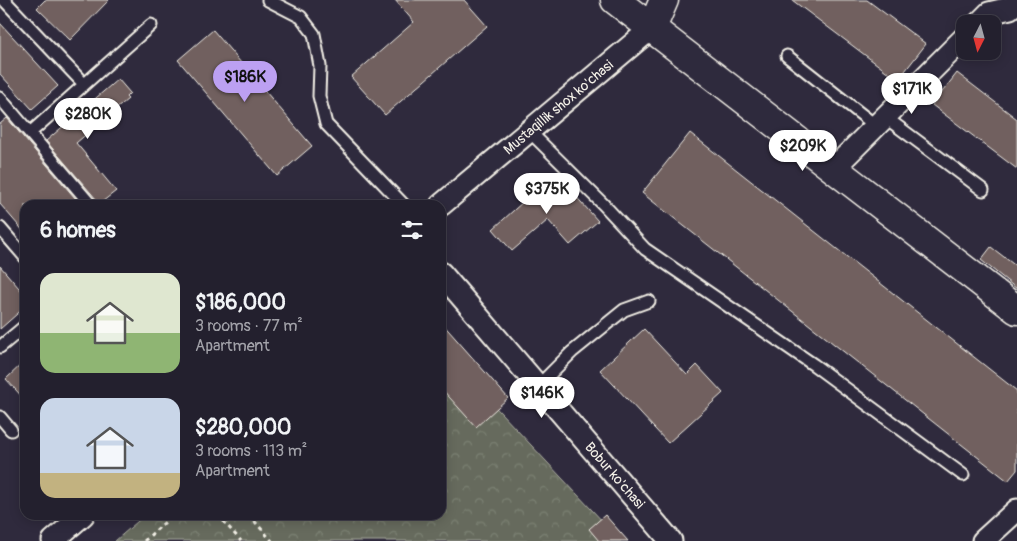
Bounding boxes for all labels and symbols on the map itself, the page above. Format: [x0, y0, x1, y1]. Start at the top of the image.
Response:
north arrow [956, 15, 1001, 60]
street label: Mustaqillik shox ko'chasi [500, 56, 617, 158]
pin: $186K [210, 61, 280, 103]
pin: $171K [877, 72, 947, 115]
pin: $280K [53, 98, 123, 140]
pin: $209K [768, 130, 838, 172]
pin: $375K [512, 172, 582, 215]
pin: $146K [507, 376, 577, 419]
street label: Bobur ko'chasi [581, 439, 648, 512]

